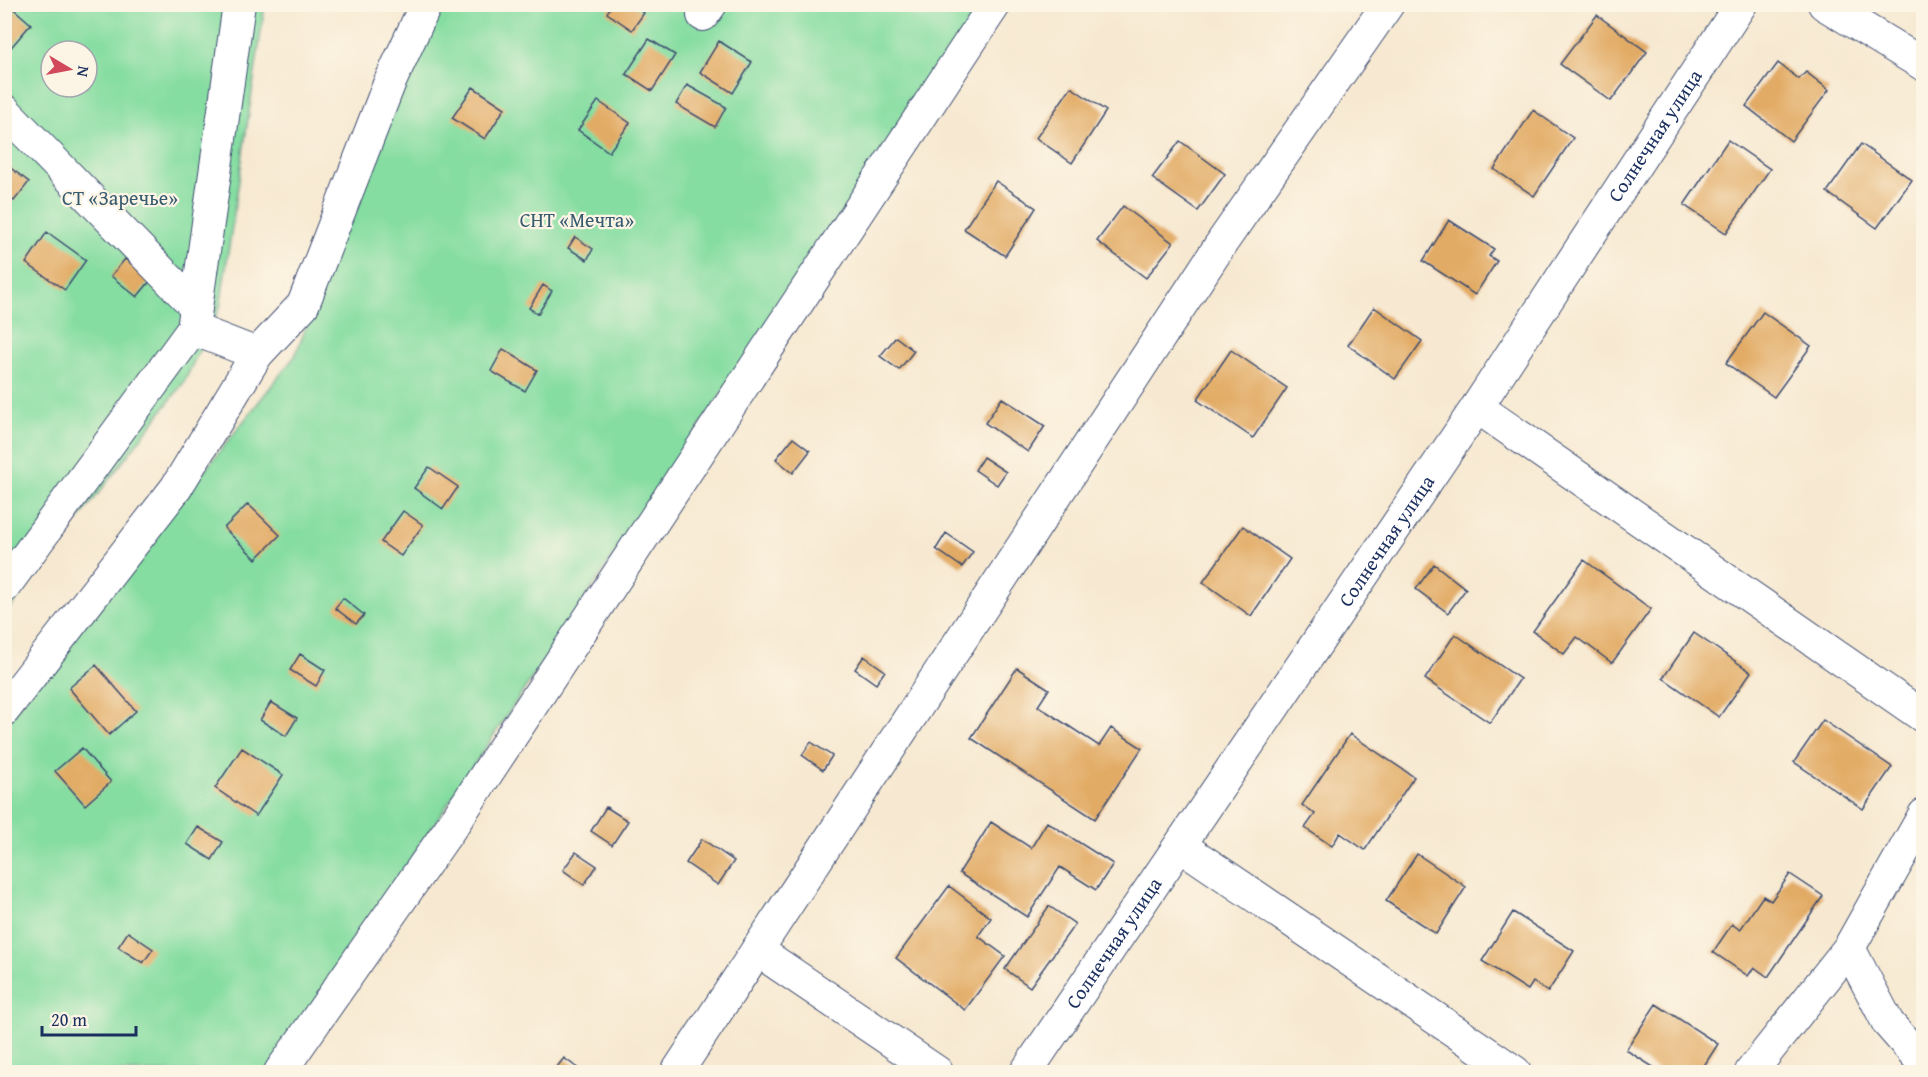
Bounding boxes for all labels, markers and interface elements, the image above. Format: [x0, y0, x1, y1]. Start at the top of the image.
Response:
north arrow [39, 39, 99, 99]
street label: Солнечная улица [1600, 63, 1709, 207]
text: N [71, 64, 97, 79]
park label: СТ «Заречье» [62, 183, 178, 212]
park label: СНТ «Мечта» [520, 205, 634, 234]
street label: Солнечная улица [1331, 468, 1441, 612]
street label: Солнечная улица [1058, 871, 1168, 1014]
scale bar [42, 999, 136, 1037]
text: 20 m [51, 1006, 87, 1033]

